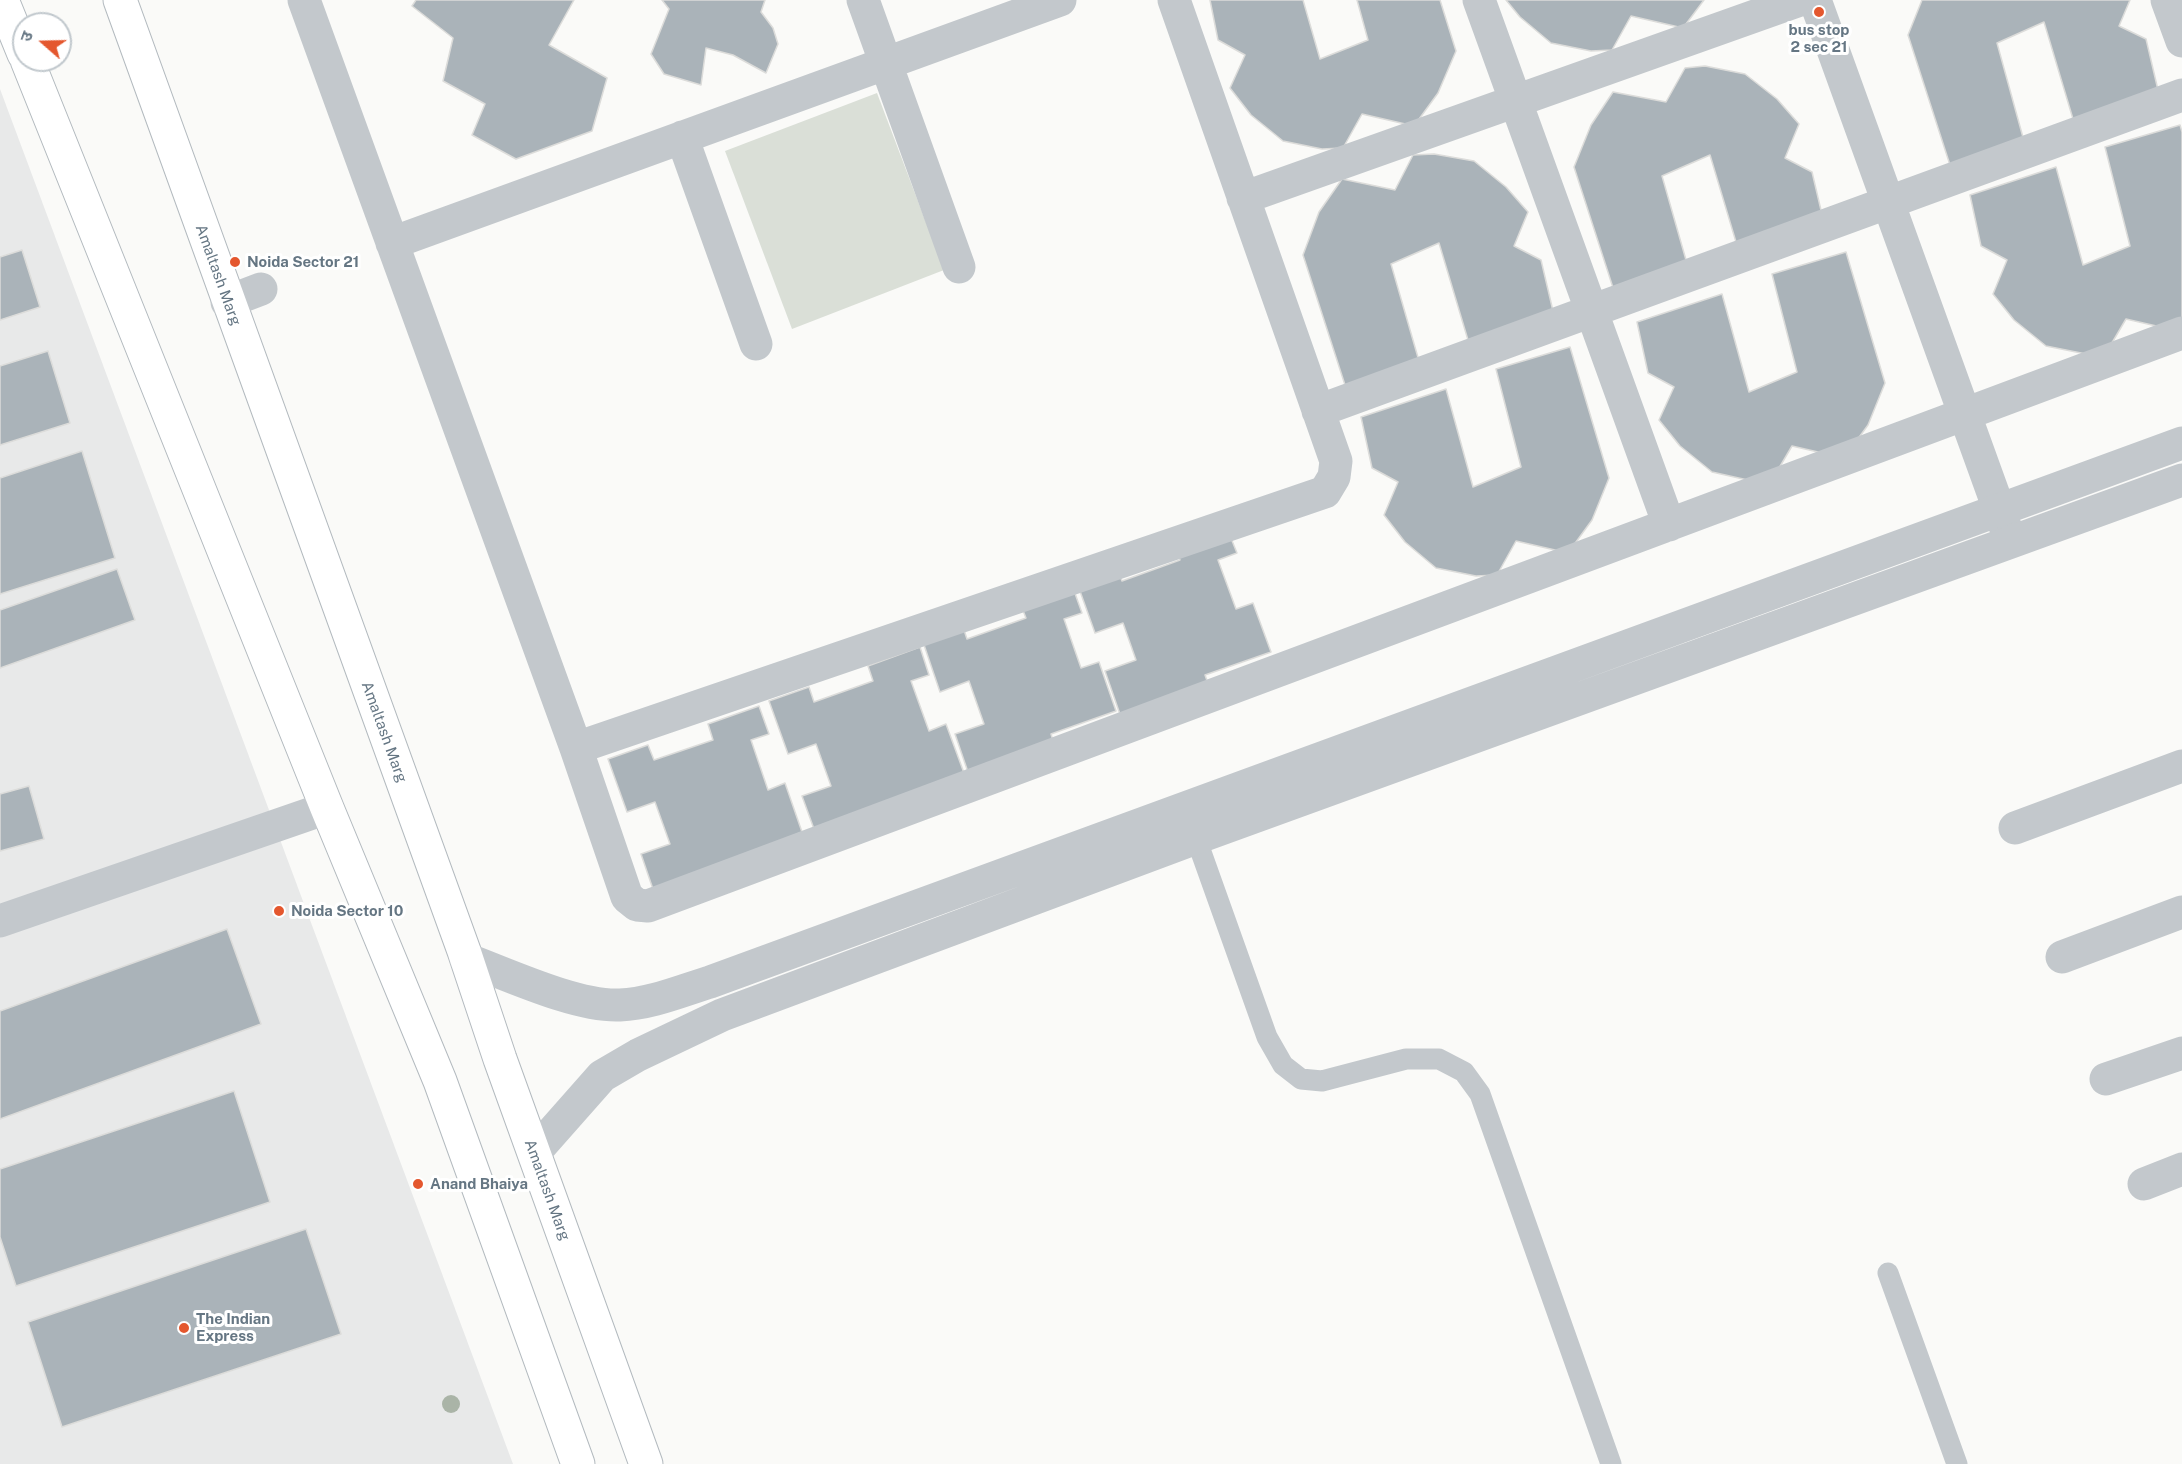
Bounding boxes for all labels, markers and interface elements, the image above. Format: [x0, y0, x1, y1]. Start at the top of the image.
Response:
marker: bus stop 2 sec 21 [1812, 5, 1826, 19]
north arrow [12, 12, 72, 72]
place label: bus stop 2 sec 21 [1789, 21, 1849, 56]
text: उ [16, 29, 37, 44]
street label: Amaltash Marg [191, 222, 245, 328]
place label: Noida Sector 21 [247, 253, 359, 271]
marker: Noida Sector 21 [228, 255, 242, 269]
street label: Amaltash Marg [357, 679, 411, 785]
place label: Noida Sector 10 [291, 902, 403, 920]
marker: Noida Sector 10 [272, 904, 286, 918]
street label: Amaltash Marg [520, 1137, 574, 1243]
place label: Anand Bhaiya [430, 1175, 528, 1193]
marker: Anand Bhaiya [411, 1177, 425, 1191]
place label: The Indian Express [196, 1310, 270, 1345]
marker: The Indian Express [177, 1321, 191, 1335]

